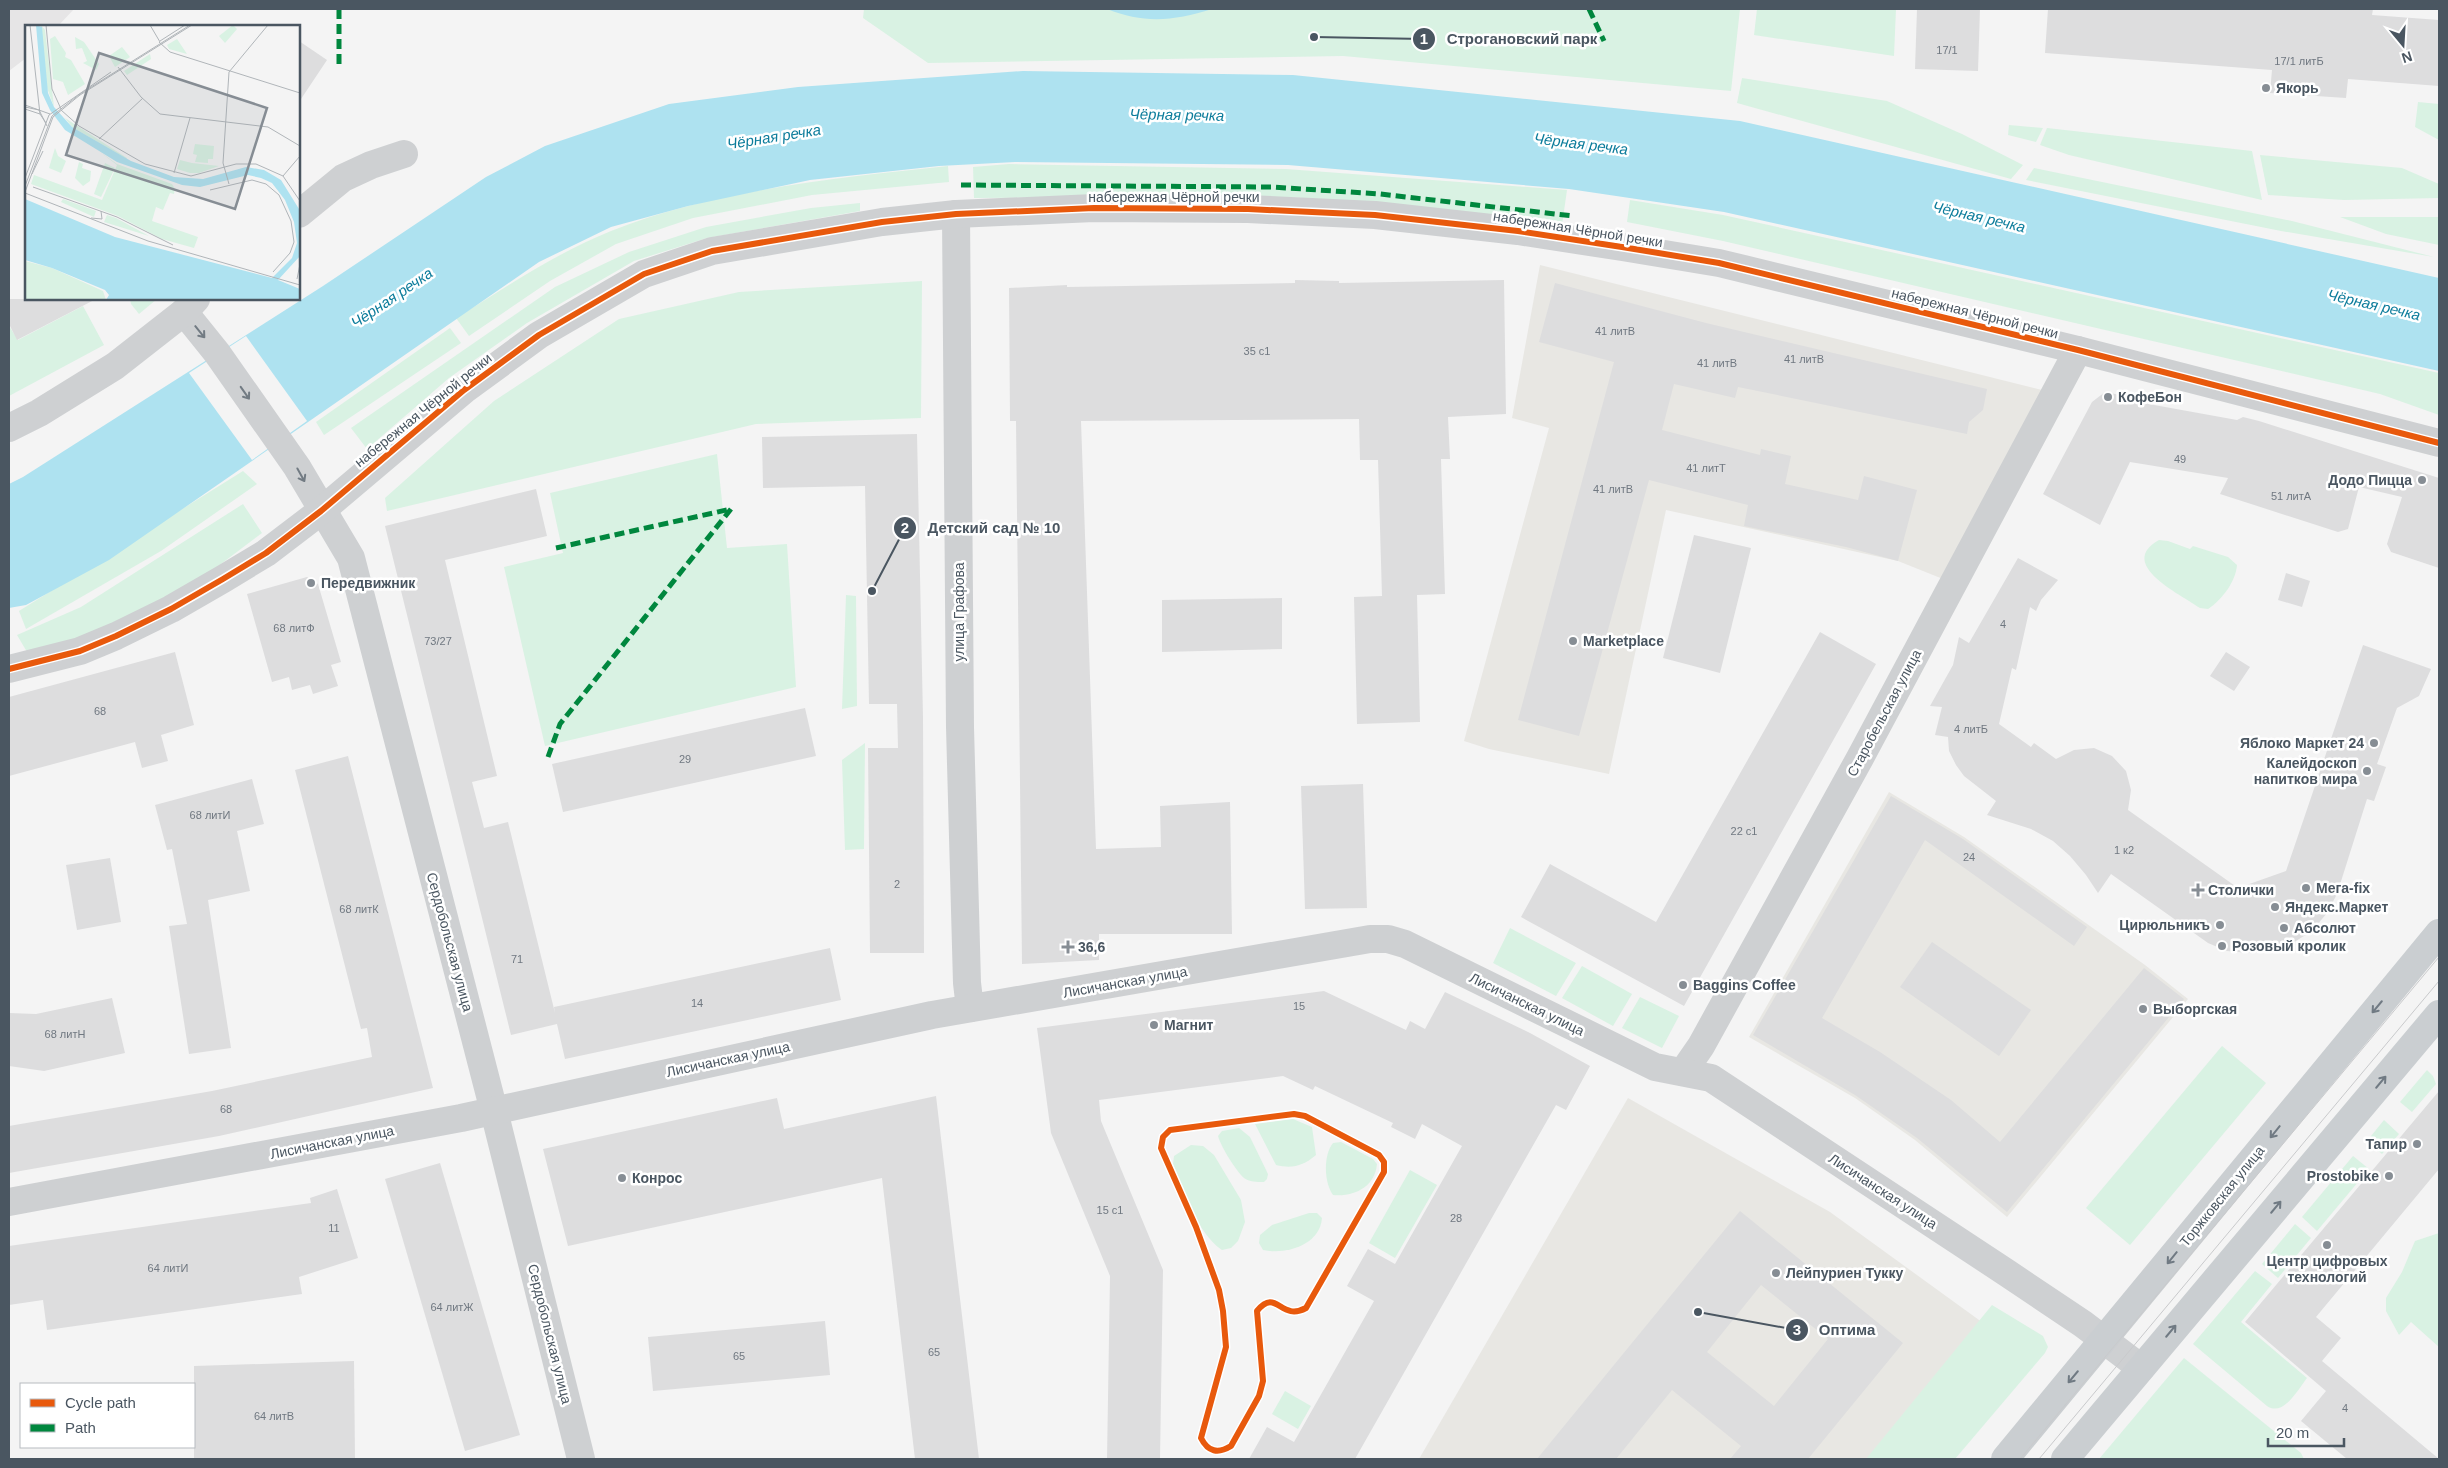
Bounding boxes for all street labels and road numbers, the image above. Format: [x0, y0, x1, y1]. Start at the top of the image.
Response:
street label: набережная Чёрной речки [1088, 189, 1260, 205]
street label: набережная Чёрной речки [1492, 208, 1664, 250]
street label: набережная Чёрной речки [1890, 285, 2060, 341]
street label: набережная Чёрной речки [351, 350, 495, 470]
street label: улица Графова [951, 562, 967, 662]
street label: Старобельская улица [1844, 647, 1924, 779]
street label: Сердобольская улица [424, 871, 476, 1014]
street label: Лисичанская улица [1062, 963, 1189, 1001]
street label: Лисичанская улица [1467, 969, 1587, 1039]
street label: Лисичанская улица [665, 1038, 791, 1080]
street label: Лисичанская улица [269, 1122, 395, 1162]
street label: Торжковская улица [2176, 1142, 2268, 1250]
street label: Лисичанская улица [1826, 1150, 1940, 1232]
street label: Сердобольская улица [525, 1262, 575, 1406]

